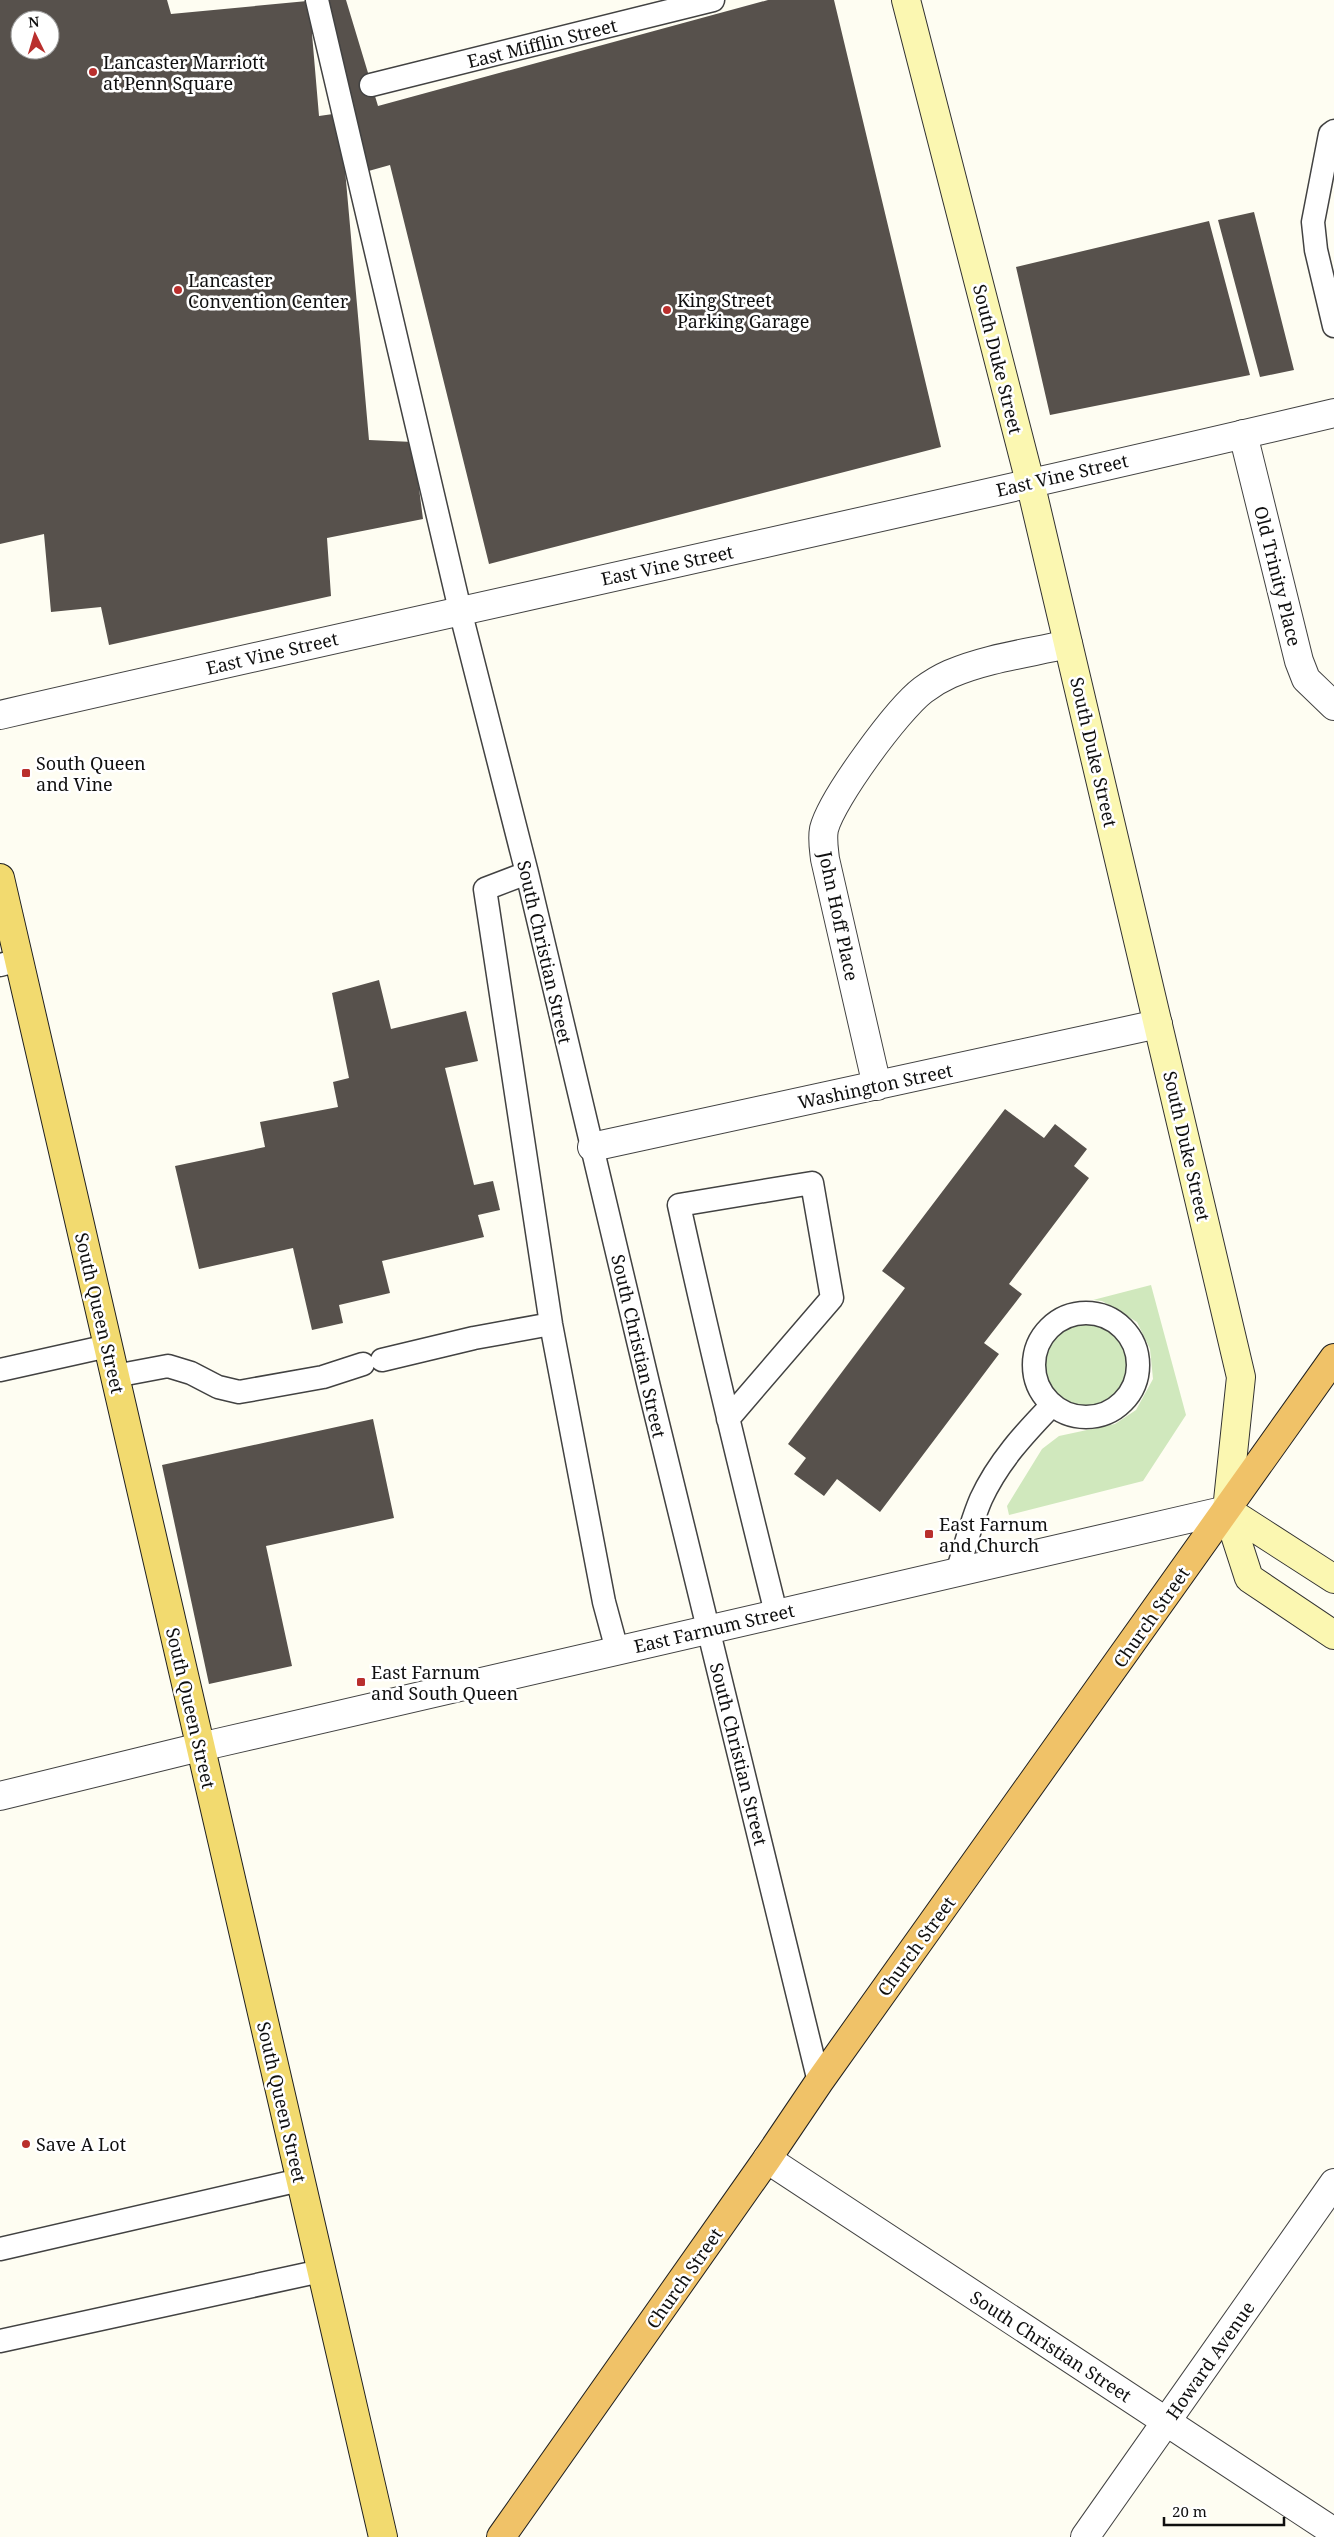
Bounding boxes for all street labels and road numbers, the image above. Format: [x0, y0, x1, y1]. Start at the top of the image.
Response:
street label: East Mifflin Street [465, 13, 619, 73]
street label: South Duke Street [968, 282, 1028, 436]
street label: East Vine Street [994, 448, 1130, 502]
street label: Old Trinity Place [1249, 503, 1307, 649]
street label: East Vine Street [599, 539, 735, 591]
street label: East Vine Street [204, 626, 340, 680]
street label: South Duke Street [1065, 675, 1123, 829]
street label: John Hoff Place [813, 848, 864, 983]
street label: South Christian Street [512, 858, 578, 1046]
street label: Washington Street [795, 1058, 955, 1114]
street label: South Duke Street [1158, 1069, 1216, 1223]
street label: South Queen Street [70, 1230, 130, 1396]
street label: South Christian Street [606, 1252, 672, 1440]
street label: Church Street [1107, 1562, 1195, 1672]
street label: East Farnum Street [631, 1598, 797, 1658]
street label: South Queen Street [161, 1625, 221, 1791]
street label: South Christian Street [705, 1660, 773, 1848]
street label: Church Street [872, 1891, 960, 2001]
street label: South Queen Street [252, 2019, 312, 2185]
street label: Church Street [640, 2223, 728, 2333]
street label: South Christian Street [966, 2285, 1136, 2407]
street label: Howard Avenue [1160, 2296, 1260, 2424]

